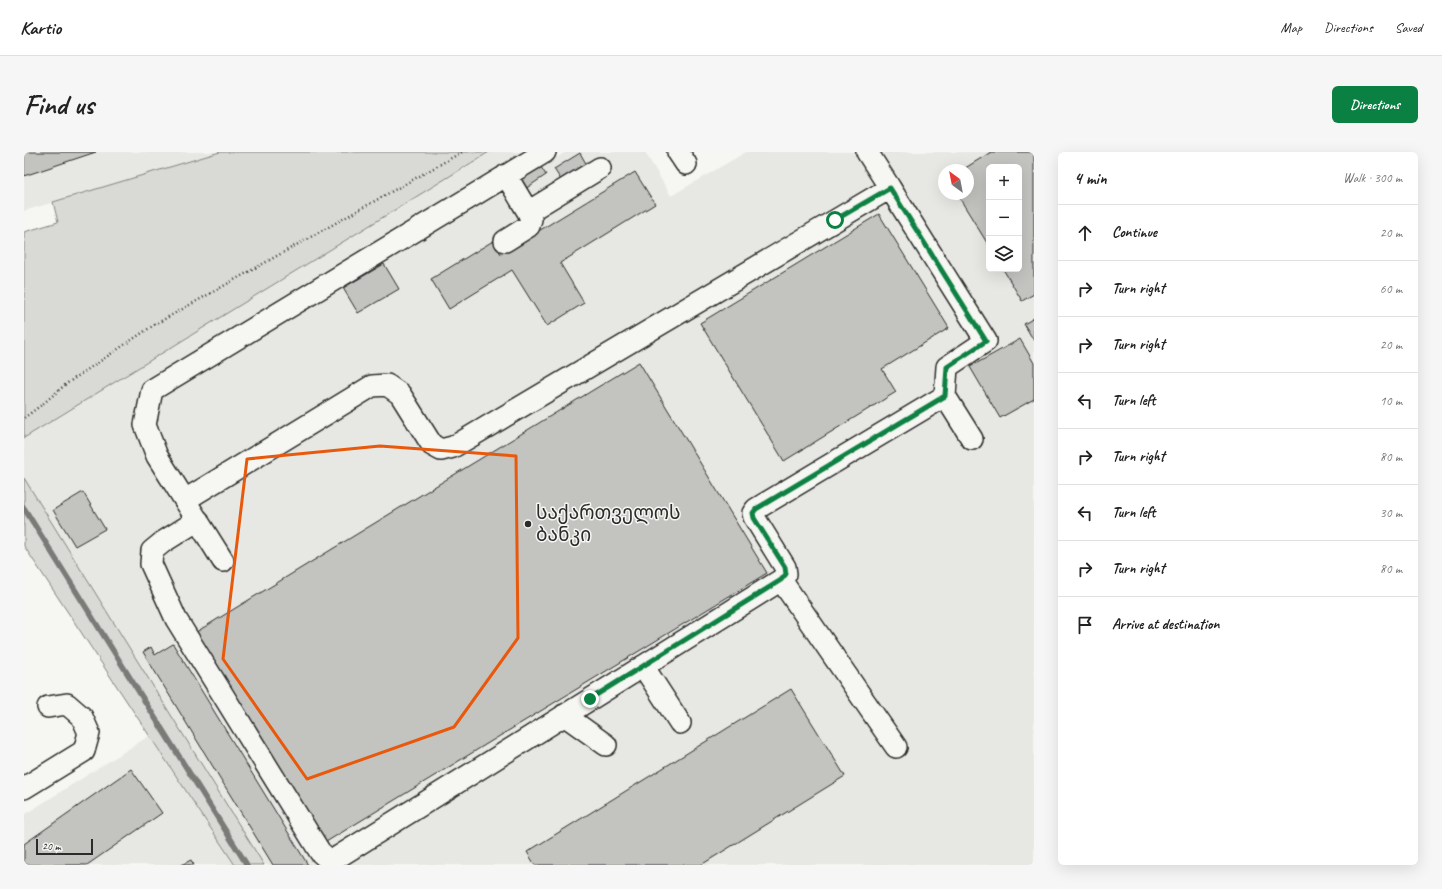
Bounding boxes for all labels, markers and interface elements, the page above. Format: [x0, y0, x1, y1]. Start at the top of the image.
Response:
text: Kartio [20, 16, 61, 40]
text: Map [1281, 19, 1302, 36]
text: Directions [1324, 19, 1373, 36]
text: Saved [1395, 19, 1422, 36]
button: Directions [1332, 86, 1418, 123]
text: Find us [24, 87, 94, 122]
north arrow [938, 164, 974, 200]
map controls [986, 164, 1022, 272]
button: + [986, 164, 1022, 200]
text: 4 min [1074, 168, 1107, 189]
text: Walk · 300 m [1343, 170, 1402, 186]
button: − [986, 200, 1022, 236]
route start [826, 211, 844, 229]
icon: ahead [1074, 222, 1096, 244]
text: Continue [1112, 223, 1157, 242]
text: 20 m [1380, 225, 1402, 241]
button: layers [986, 236, 1022, 272]
icon: right [1074, 278, 1096, 300]
text: Turn right [1112, 279, 1165, 298]
text: 60 m [1380, 281, 1402, 297]
icon: right [1074, 334, 1096, 356]
text: Turn right [1112, 335, 1165, 354]
text: 20 m [1380, 337, 1402, 353]
icon: left [1074, 390, 1096, 412]
text: Turn left [1112, 391, 1155, 410]
text: 10 m [1380, 393, 1402, 409]
icon: right [1074, 446, 1096, 468]
text: Turn right [1112, 447, 1165, 466]
text: 80 m [1380, 449, 1402, 465]
place label: საქართველოს ბანკი [536, 501, 681, 547]
icon: left [1074, 502, 1096, 524]
text: Turn left [1112, 503, 1155, 522]
text: 30 m [1380, 505, 1402, 521]
marker: საქართველოს ბანკი [523, 519, 533, 529]
icon: right [1074, 558, 1096, 580]
text: Turn right [1112, 559, 1165, 578]
text: 80 m [1380, 561, 1402, 577]
icon: arrive [1074, 614, 1096, 636]
text: Arrive at destination [1112, 615, 1219, 634]
route end [581, 690, 599, 708]
scale bar [36, 837, 93, 856]
text: 20 m [42, 839, 61, 853]

